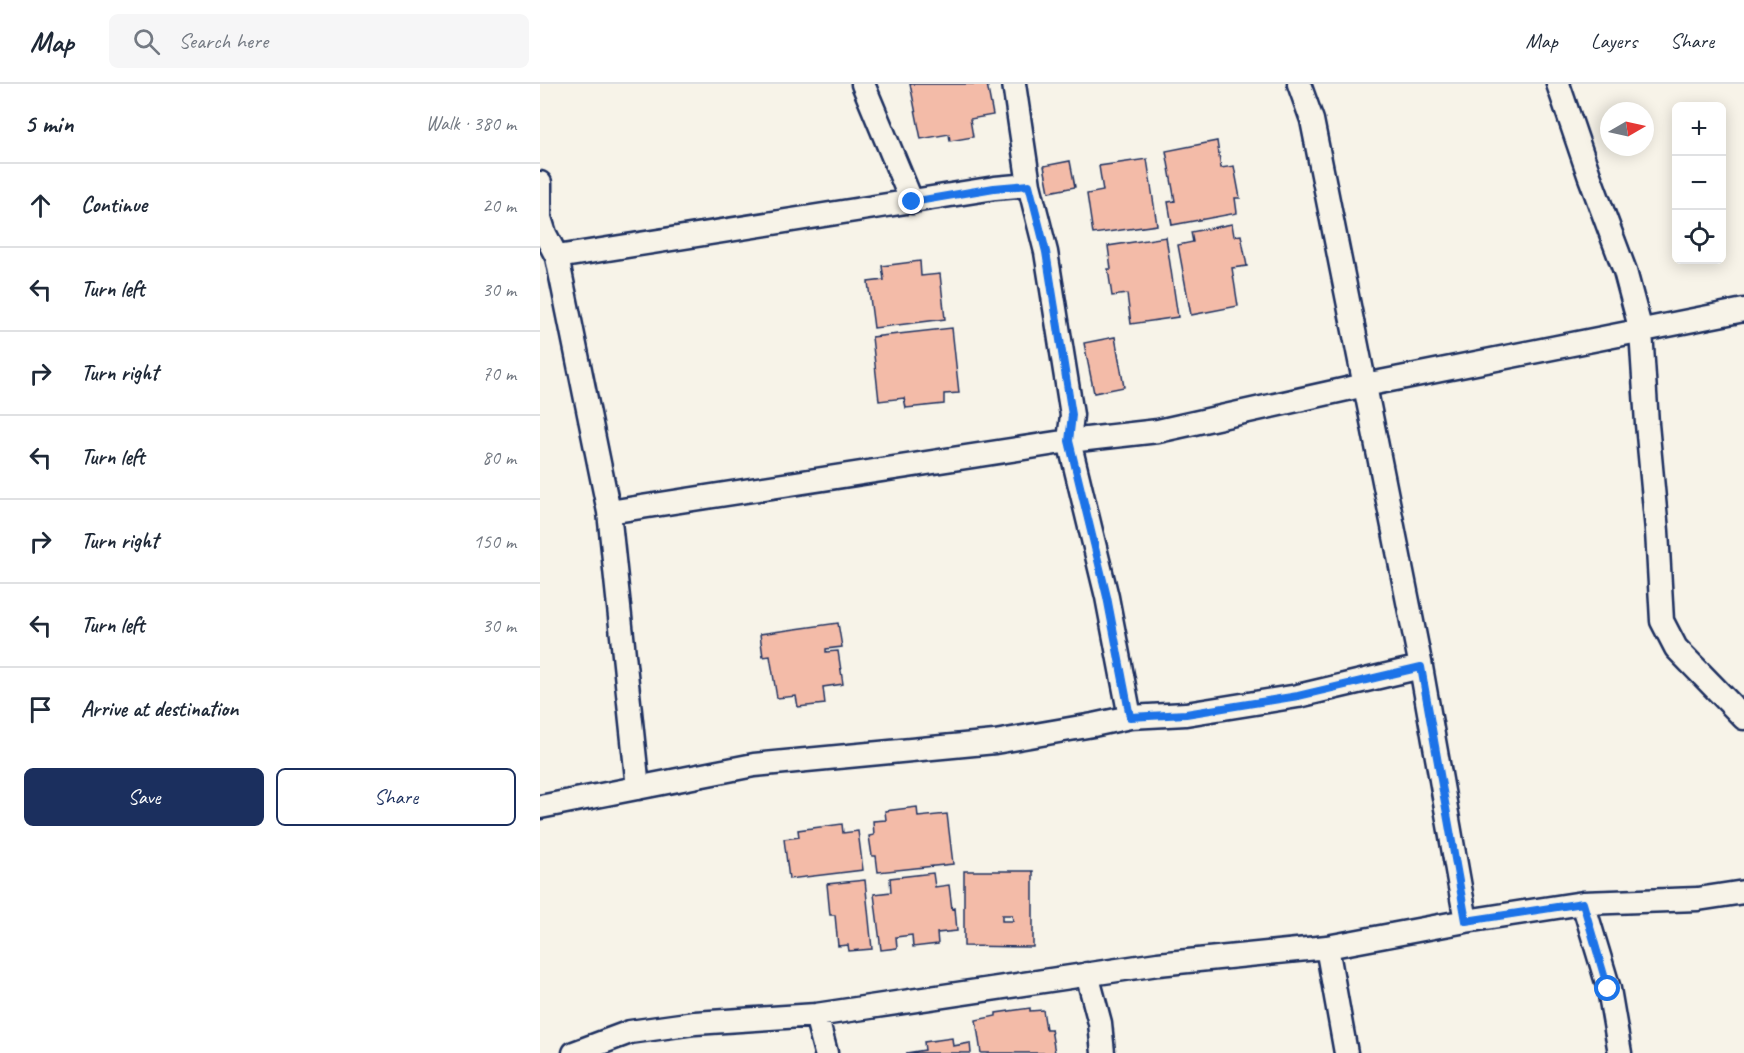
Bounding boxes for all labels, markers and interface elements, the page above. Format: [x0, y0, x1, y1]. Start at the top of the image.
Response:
search box [109, 14, 529, 68]
text: Map [30, 24, 73, 59]
icon: search [130, 25, 163, 58]
text: Search here [178, 27, 268, 55]
text: Map [1525, 28, 1558, 54]
text: Layers [1591, 28, 1637, 54]
text: Share [1670, 28, 1714, 54]
north arrow [1600, 102, 1654, 156]
map controls [1672, 102, 1726, 264]
button: + [1672, 102, 1726, 156]
text: 5 min [24, 107, 73, 140]
text: Walk · 380 m [426, 111, 516, 136]
button: − [1672, 156, 1726, 210]
route end [898, 188, 924, 214]
icon: ahead [24, 189, 57, 222]
text: Continue [81, 191, 147, 219]
text: 20 m [482, 193, 516, 218]
button: locate [1672, 210, 1726, 264]
icon: left [24, 273, 57, 306]
text: Turn left [81, 275, 145, 303]
text: 30 m [482, 277, 516, 302]
icon: right [24, 357, 57, 390]
text: Turn right [81, 359, 158, 387]
text: 70 m [482, 361, 516, 386]
icon: left [24, 441, 57, 474]
text: Turn left [81, 443, 145, 471]
text: 80 m [482, 445, 516, 470]
icon: right [24, 525, 57, 558]
text: Turn right [81, 527, 158, 555]
text: 150 m [473, 529, 516, 554]
icon: left [24, 609, 57, 642]
text: Turn left [81, 611, 145, 639]
text: 30 m [482, 613, 516, 638]
icon: arrive [24, 693, 57, 726]
text: Arrive at destination [81, 695, 238, 723]
button: Save [24, 768, 264, 826]
button: Share [276, 768, 516, 826]
route start [1594, 975, 1620, 1001]

